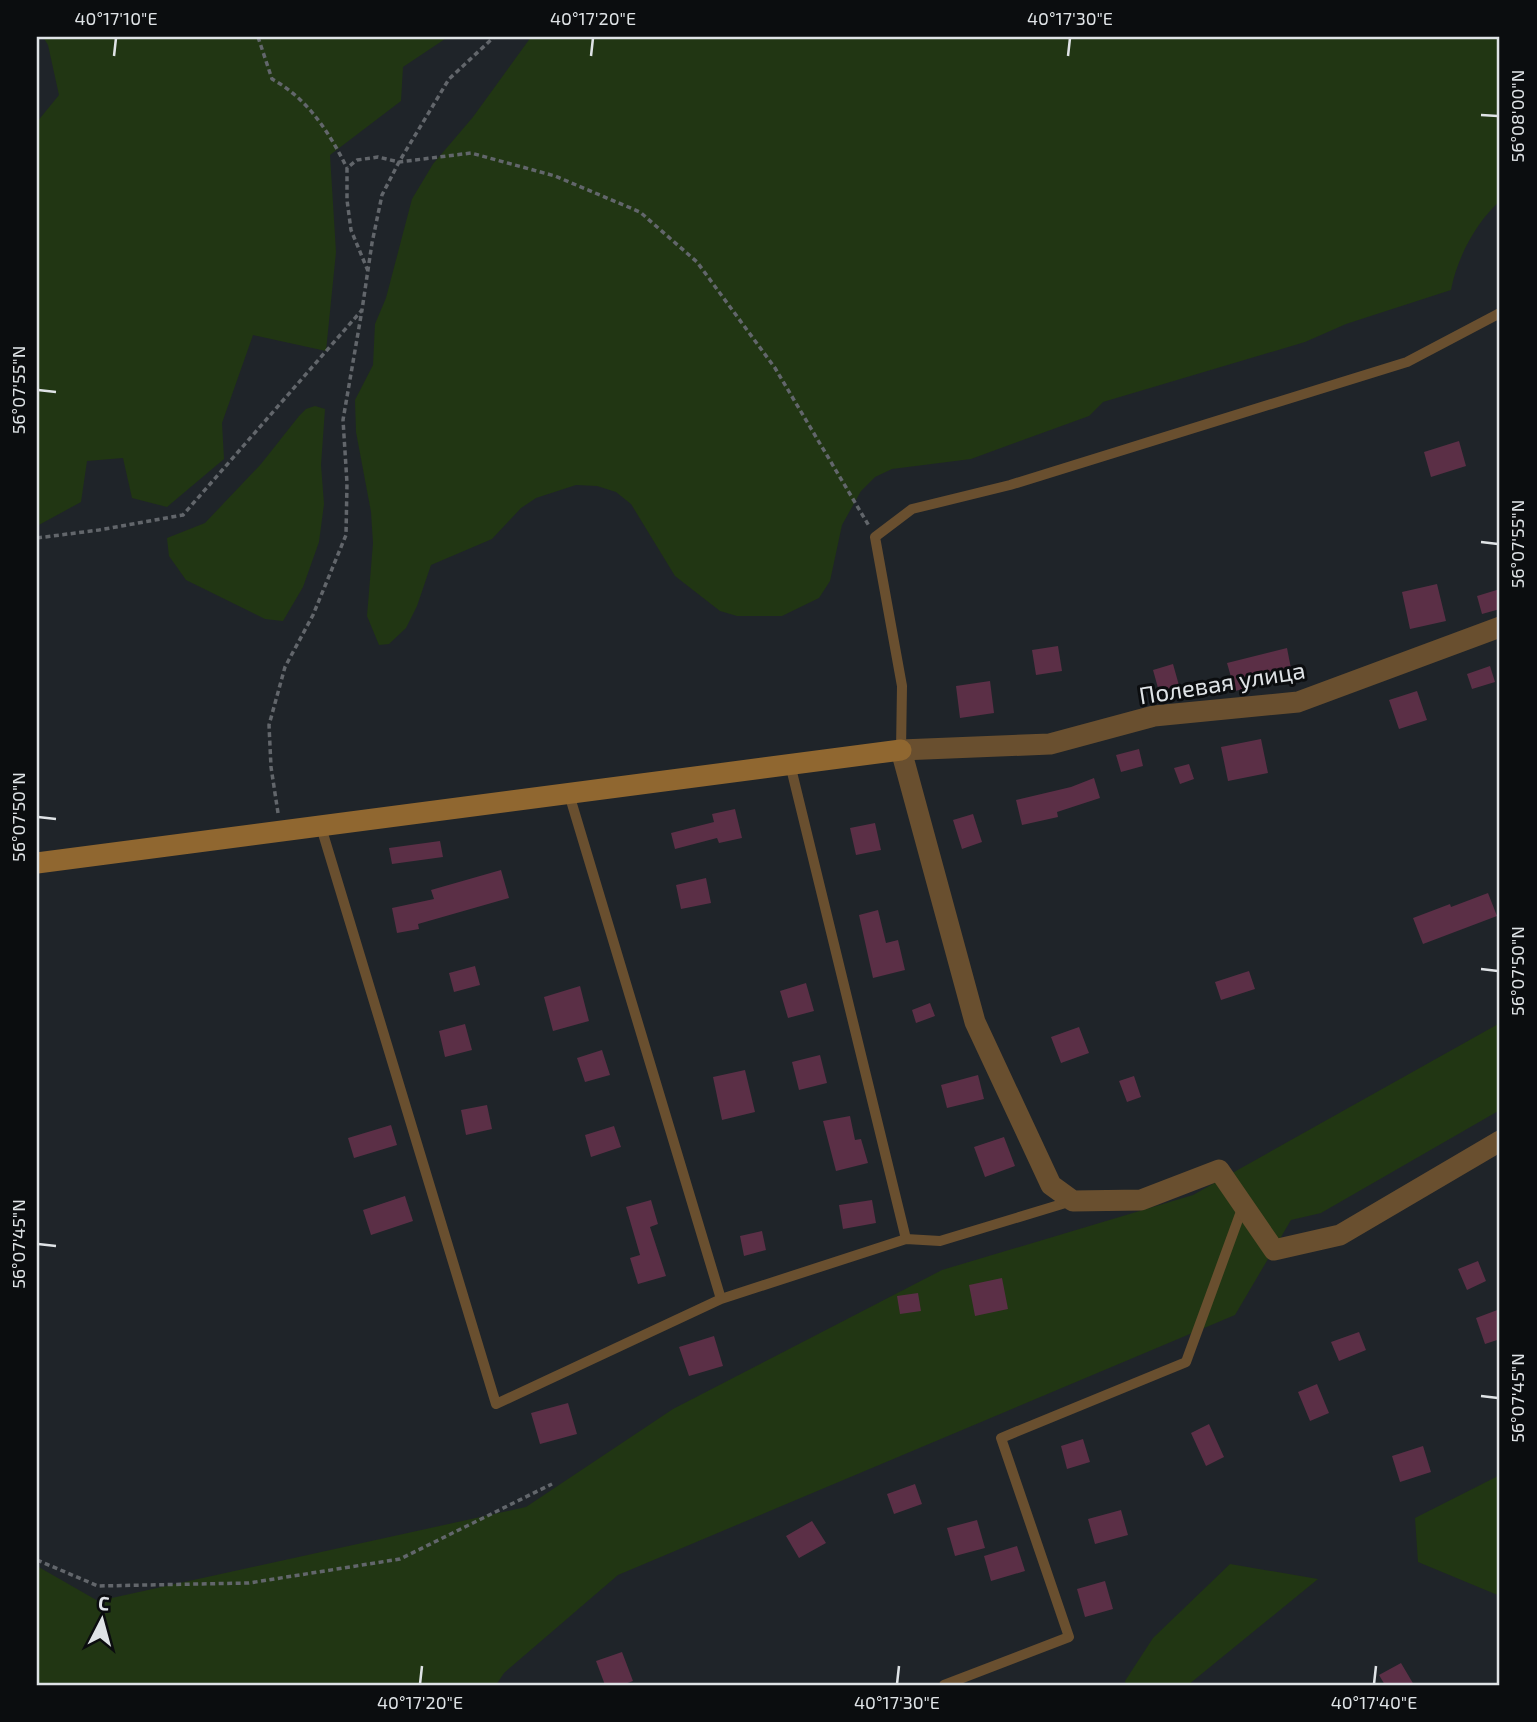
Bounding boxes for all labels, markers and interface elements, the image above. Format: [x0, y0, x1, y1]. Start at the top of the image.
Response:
text: 40°17'10"E [74, 7, 158, 29]
text: 40°17'20"E [550, 7, 636, 29]
text: 40°17'30"E [1027, 7, 1113, 29]
text: 56°08'00"N [1506, 70, 1528, 162]
text: 56°07'55"N [7, 346, 29, 434]
text: 56°07'55"N [1506, 500, 1528, 588]
street label: Полевая улица [1137, 655, 1307, 710]
text: 56°07'50"N [7, 772, 29, 862]
text: 56°07'50"N [1506, 926, 1528, 1016]
text: 56°07'45"N [7, 1199, 29, 1289]
text: 56°07'45"N [1506, 1353, 1528, 1443]
north arrow [66, 1586, 136, 1656]
text: С [97, 1591, 111, 1615]
text: 40°17'20"E [377, 1691, 463, 1713]
text: 40°17'30"E [854, 1691, 940, 1713]
text: 40°17'40"E [1331, 1691, 1417, 1713]

